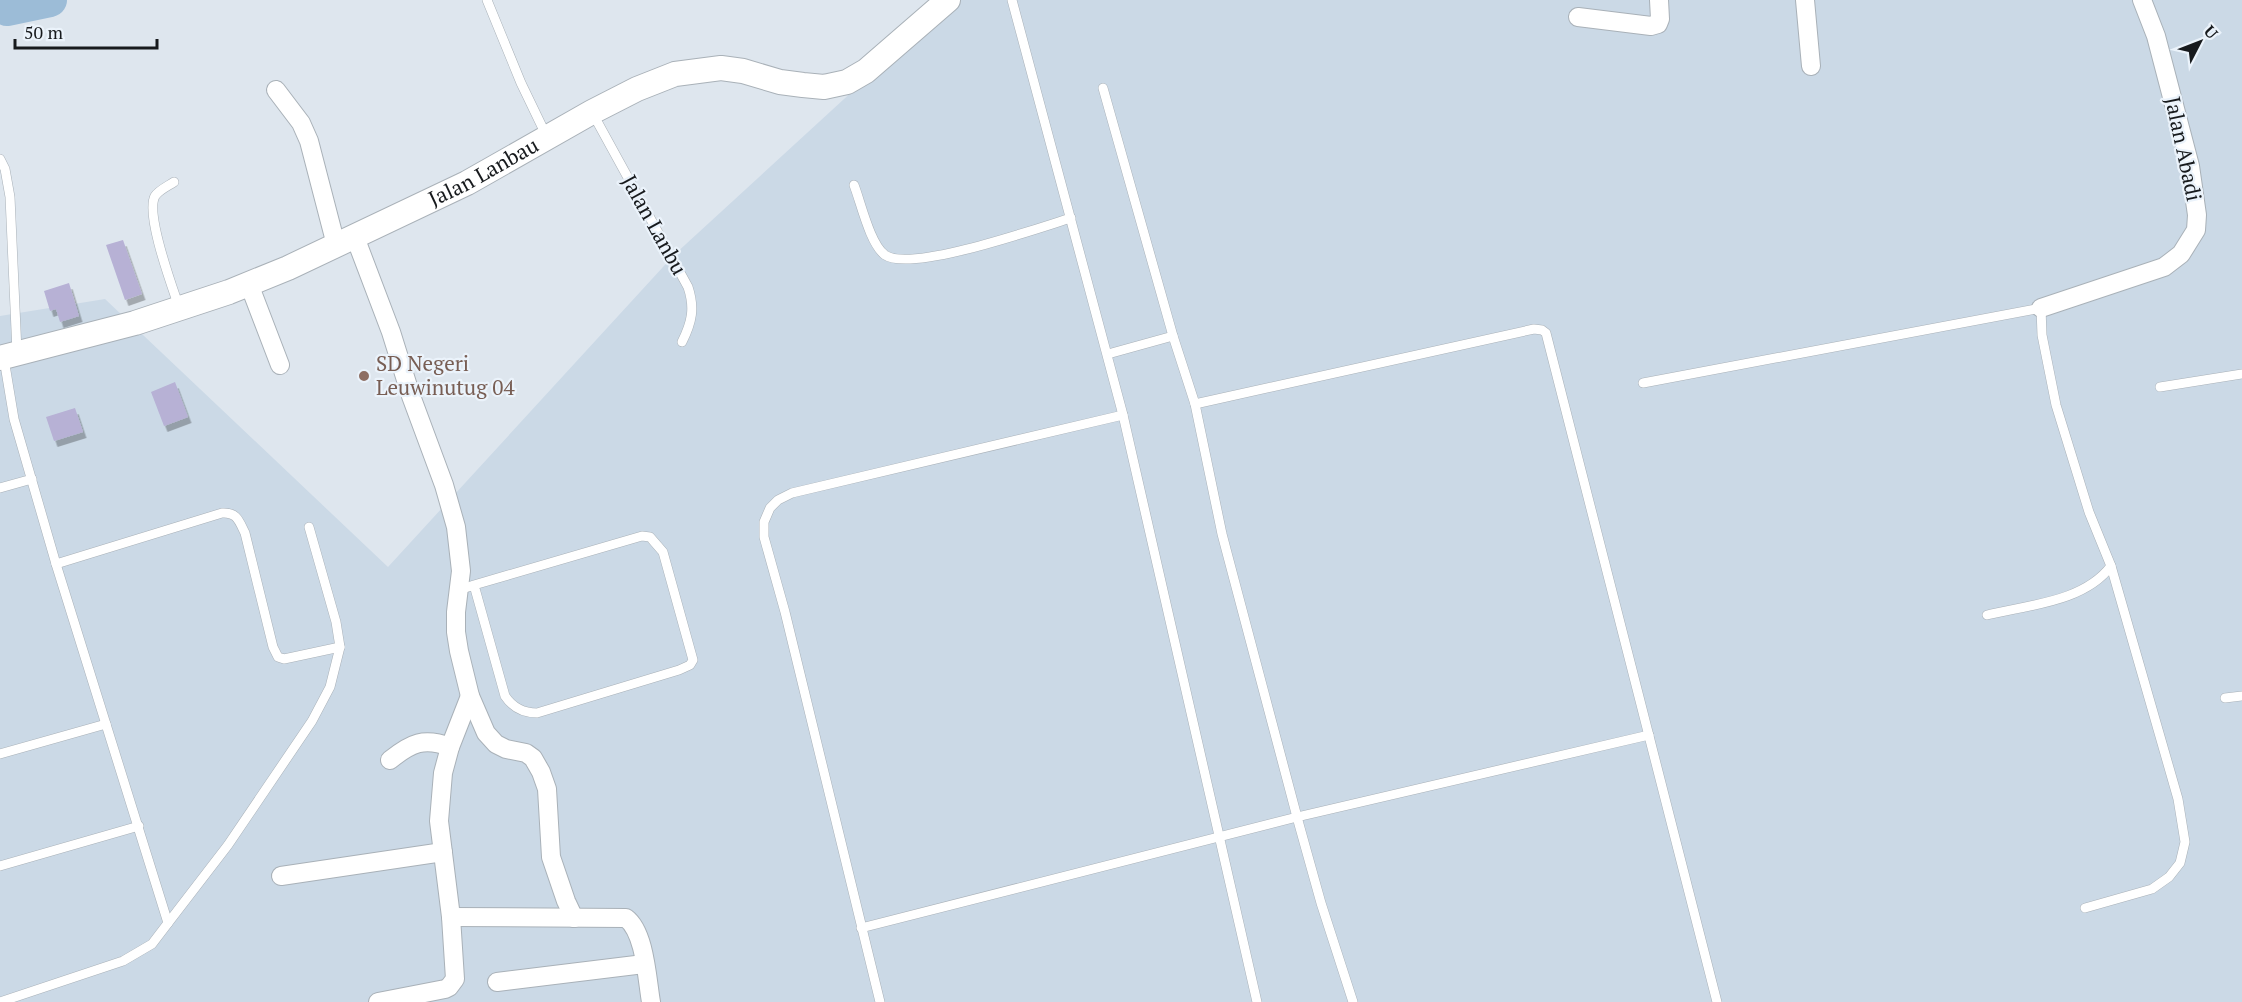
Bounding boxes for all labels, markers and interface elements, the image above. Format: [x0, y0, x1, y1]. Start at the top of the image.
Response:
scale bar [15, 12, 158, 50]
north arrow [2170, 12, 2230, 72]
text: 50 m [24, 20, 64, 44]
text: U [2199, 20, 2224, 44]
street label: Jalan Abadi [2159, 94, 2209, 204]
street label: Jalan Lanbau [424, 130, 543, 212]
street label: Jalan Lanbu [616, 169, 694, 280]
place label: SD Negeri Leuwinutug 04 [376, 349, 515, 401]
marker: SD Negeri Leuwinutug 04 [357, 369, 371, 383]

